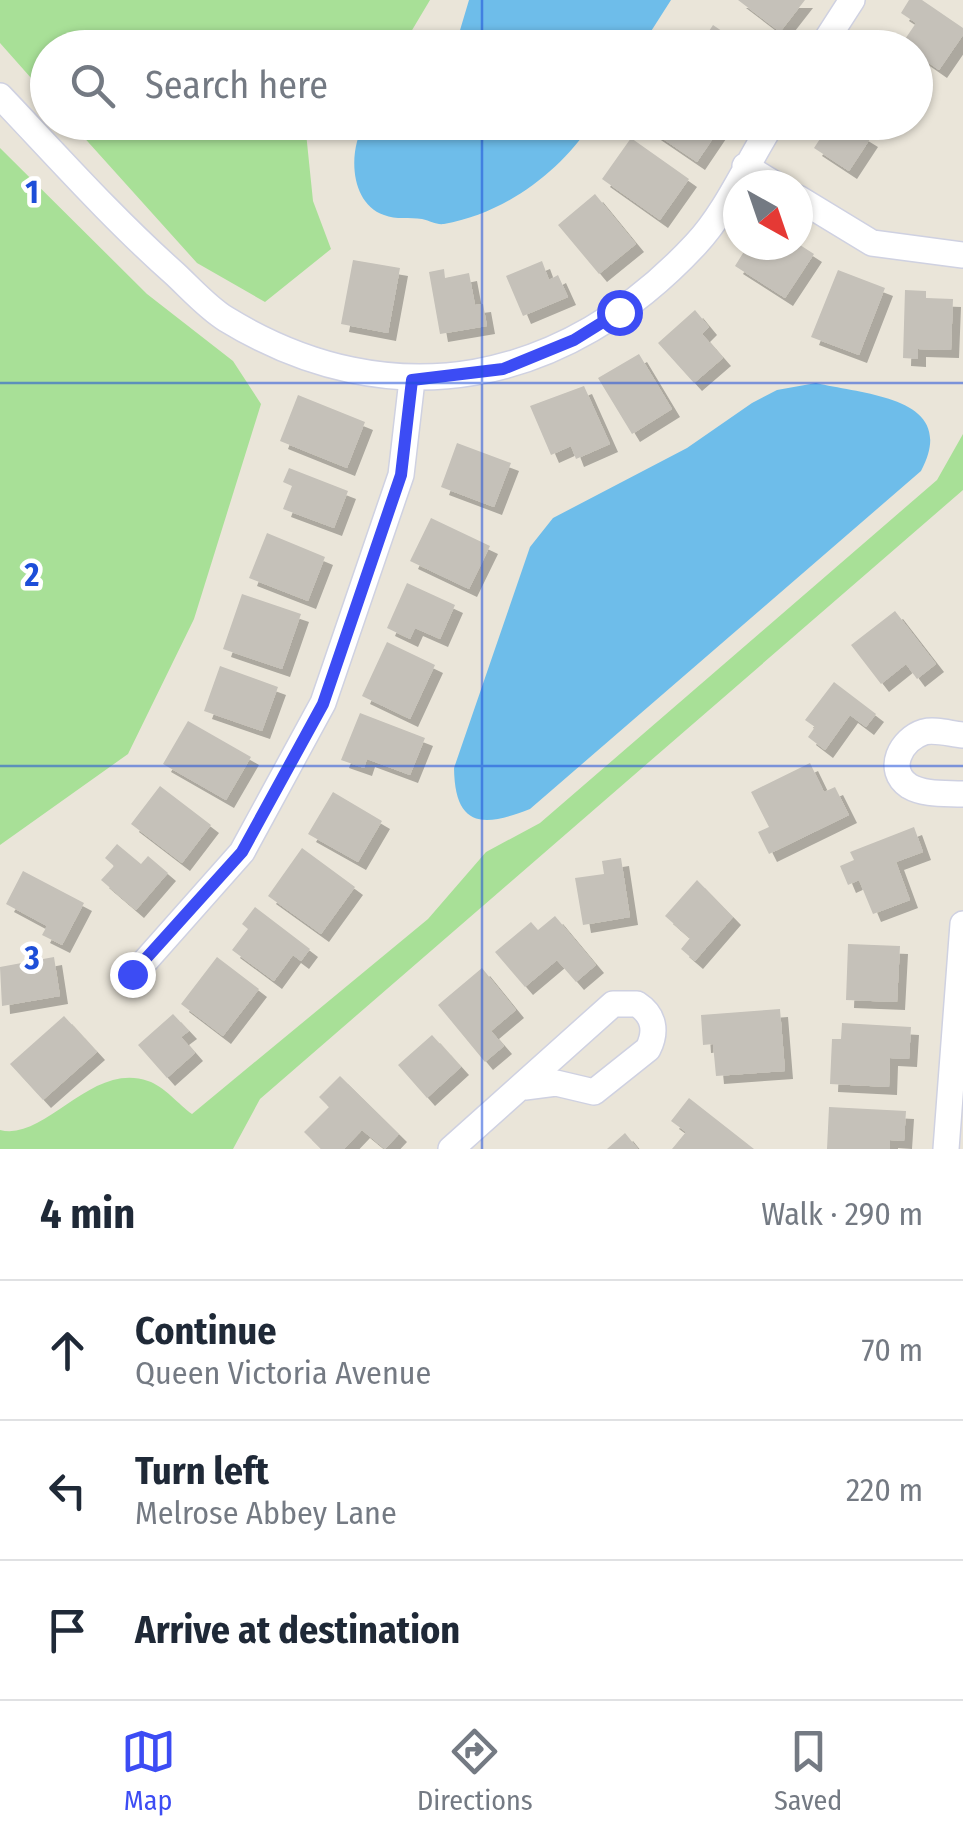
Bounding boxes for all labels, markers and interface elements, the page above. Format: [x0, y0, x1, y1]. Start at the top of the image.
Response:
search box [30, 30, 933, 140]
icon: search [65, 58, 120, 113]
text: Search here [145, 62, 328, 108]
north arrow [723, 170, 813, 260]
text: 1 [25, 173, 39, 211]
route start [597, 290, 643, 336]
text: 2 [24, 556, 40, 594]
text: 3 [23, 939, 40, 977]
route end [110, 952, 156, 998]
text: 4 min [40, 1189, 135, 1239]
text: Walk · 290 m [761, 1195, 923, 1233]
text: Continue [135, 1308, 276, 1354]
icon: ahead [40, 1323, 95, 1378]
text: 70 m [862, 1331, 923, 1369]
text: Queen Victoria Avenue [135, 1354, 431, 1392]
text: Turn left [135, 1448, 269, 1494]
icon: left [40, 1463, 95, 1518]
text: 220 m [846, 1471, 923, 1509]
text: Melrose Abbey Lane [135, 1494, 397, 1532]
icon: arrive [40, 1603, 95, 1658]
text: Arrive at destination [135, 1607, 460, 1653]
tab: Map [121, 1724, 176, 1817]
tab: Directions [417, 1724, 533, 1817]
tab: Saved [774, 1724, 842, 1817]

